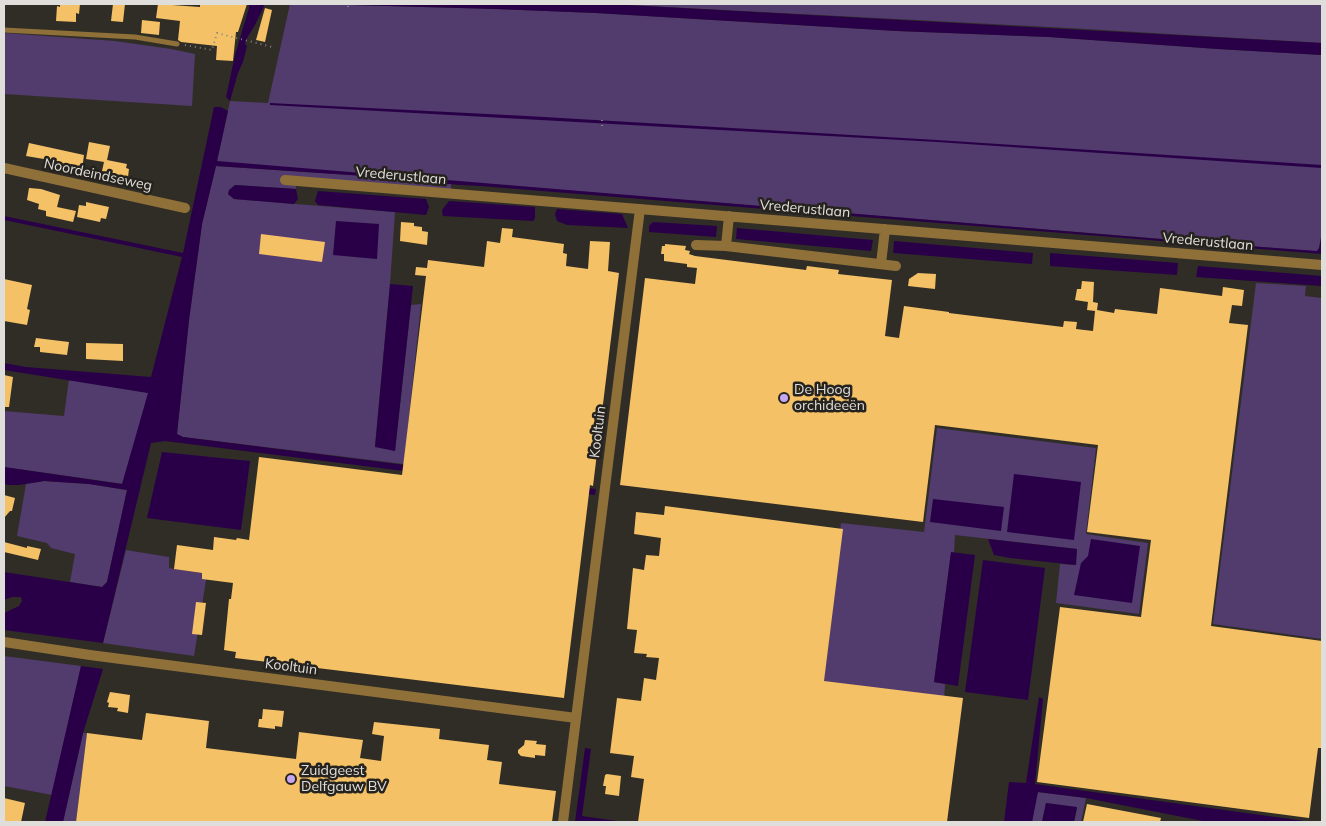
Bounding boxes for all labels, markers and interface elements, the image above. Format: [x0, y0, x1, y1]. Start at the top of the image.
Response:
street label: Noordeindseweg [42, 155, 154, 195]
street label: Vrederustlaan [355, 164, 447, 188]
street label: Vrederustlaan [759, 197, 851, 221]
street label: Vrederustlaan [1162, 230, 1254, 254]
place label: De Hoog orchideeën [794, 382, 865, 414]
marker: De Hoog orchideeën [778, 392, 790, 404]
street label: Kooltuin [586, 405, 610, 459]
street label: Kooltuin [264, 655, 318, 679]
place label: Zuidgeest Delfgauw BV [301, 763, 387, 796]
marker: Zuidgeest Delfgauw BV [285, 773, 297, 785]

